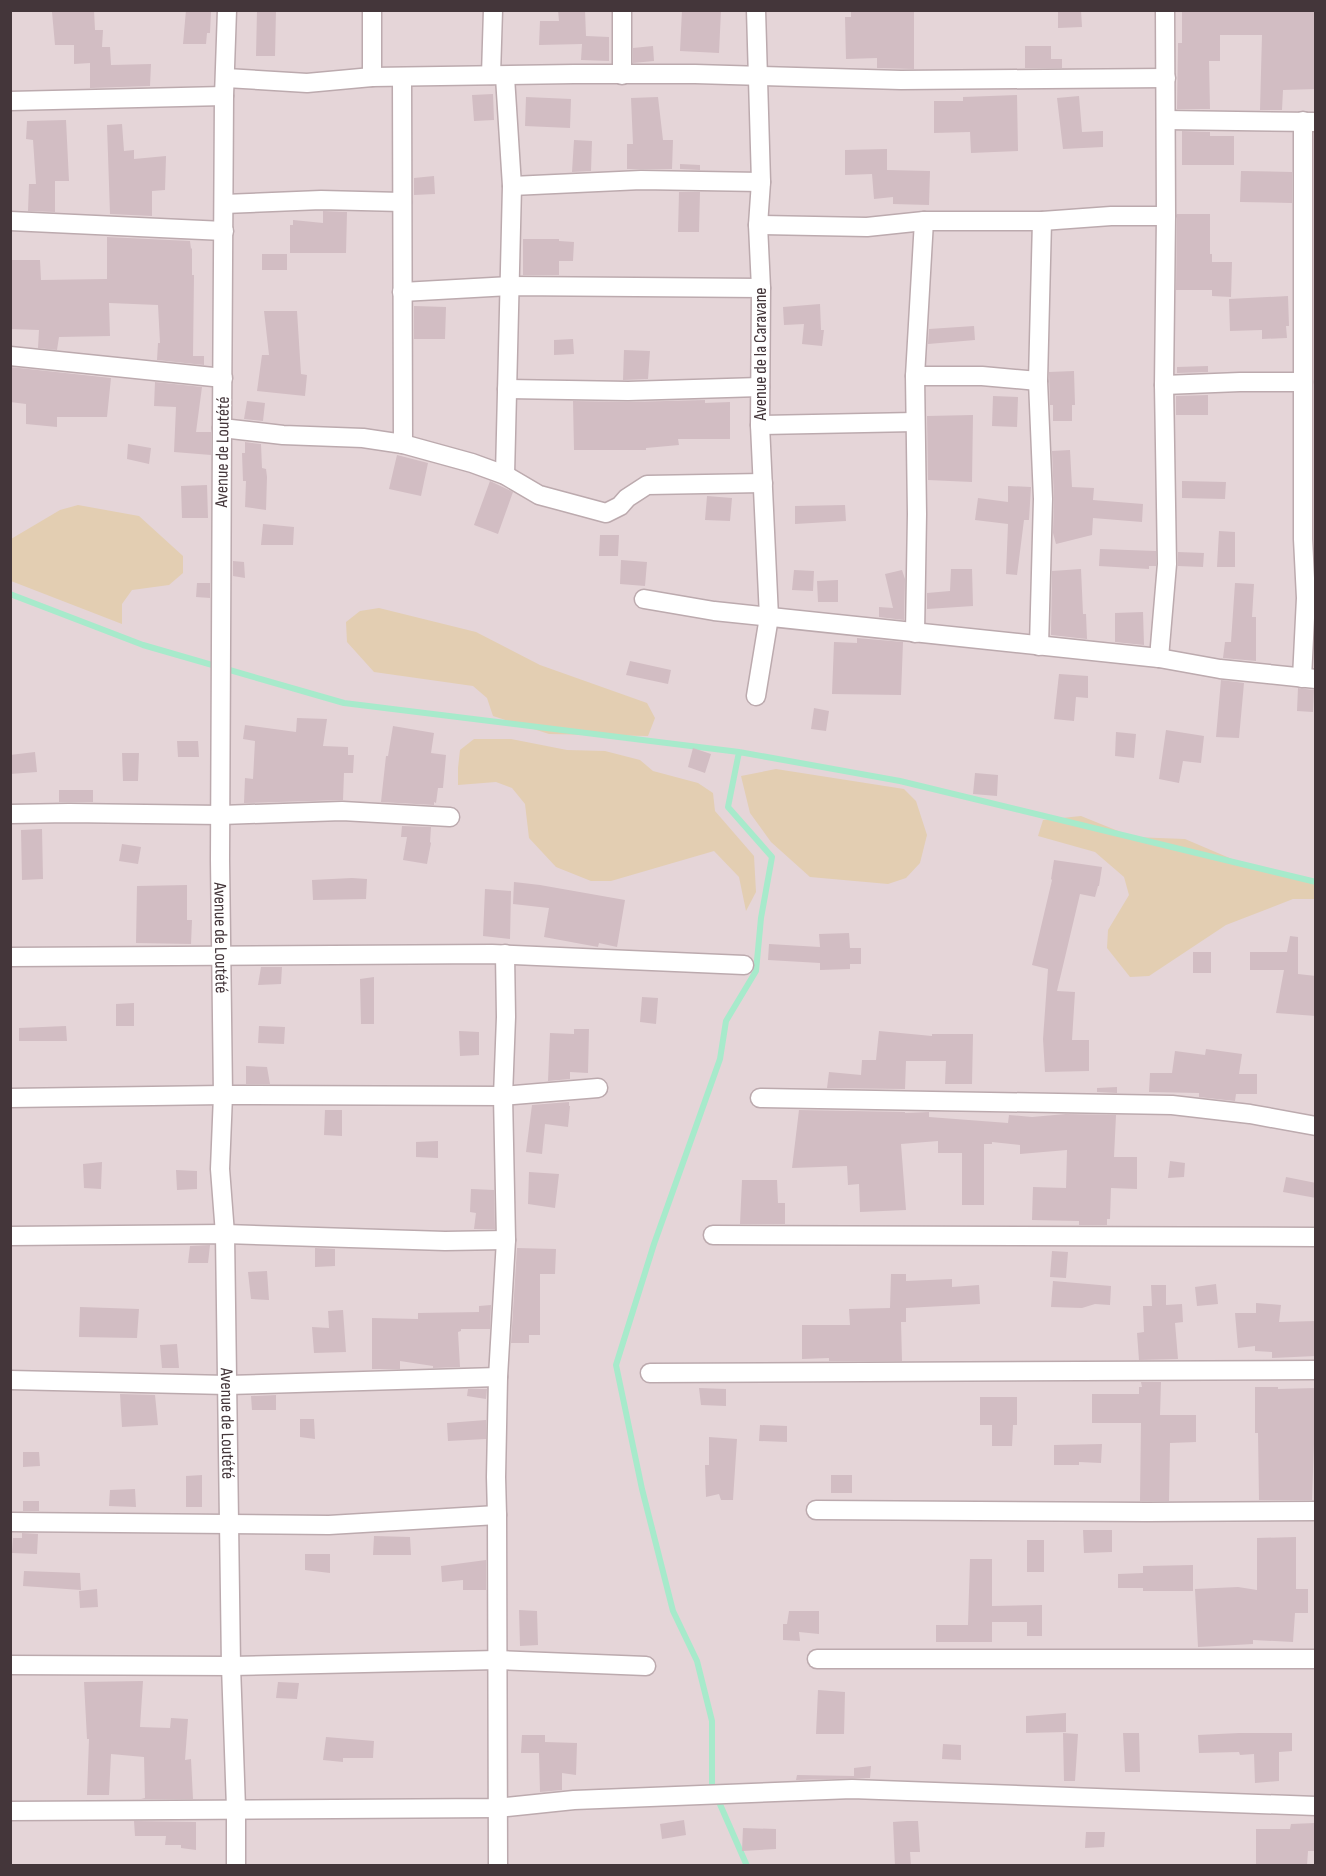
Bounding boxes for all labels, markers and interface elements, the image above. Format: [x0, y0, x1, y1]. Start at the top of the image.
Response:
street label: Avenue de la Caravane [750, 287, 771, 422]
street label: Avenue de Loutété [211, 396, 234, 509]
street label: Avenue de Loutété [209, 881, 232, 994]
street label: Avenue de Loutété [216, 1367, 238, 1479]

